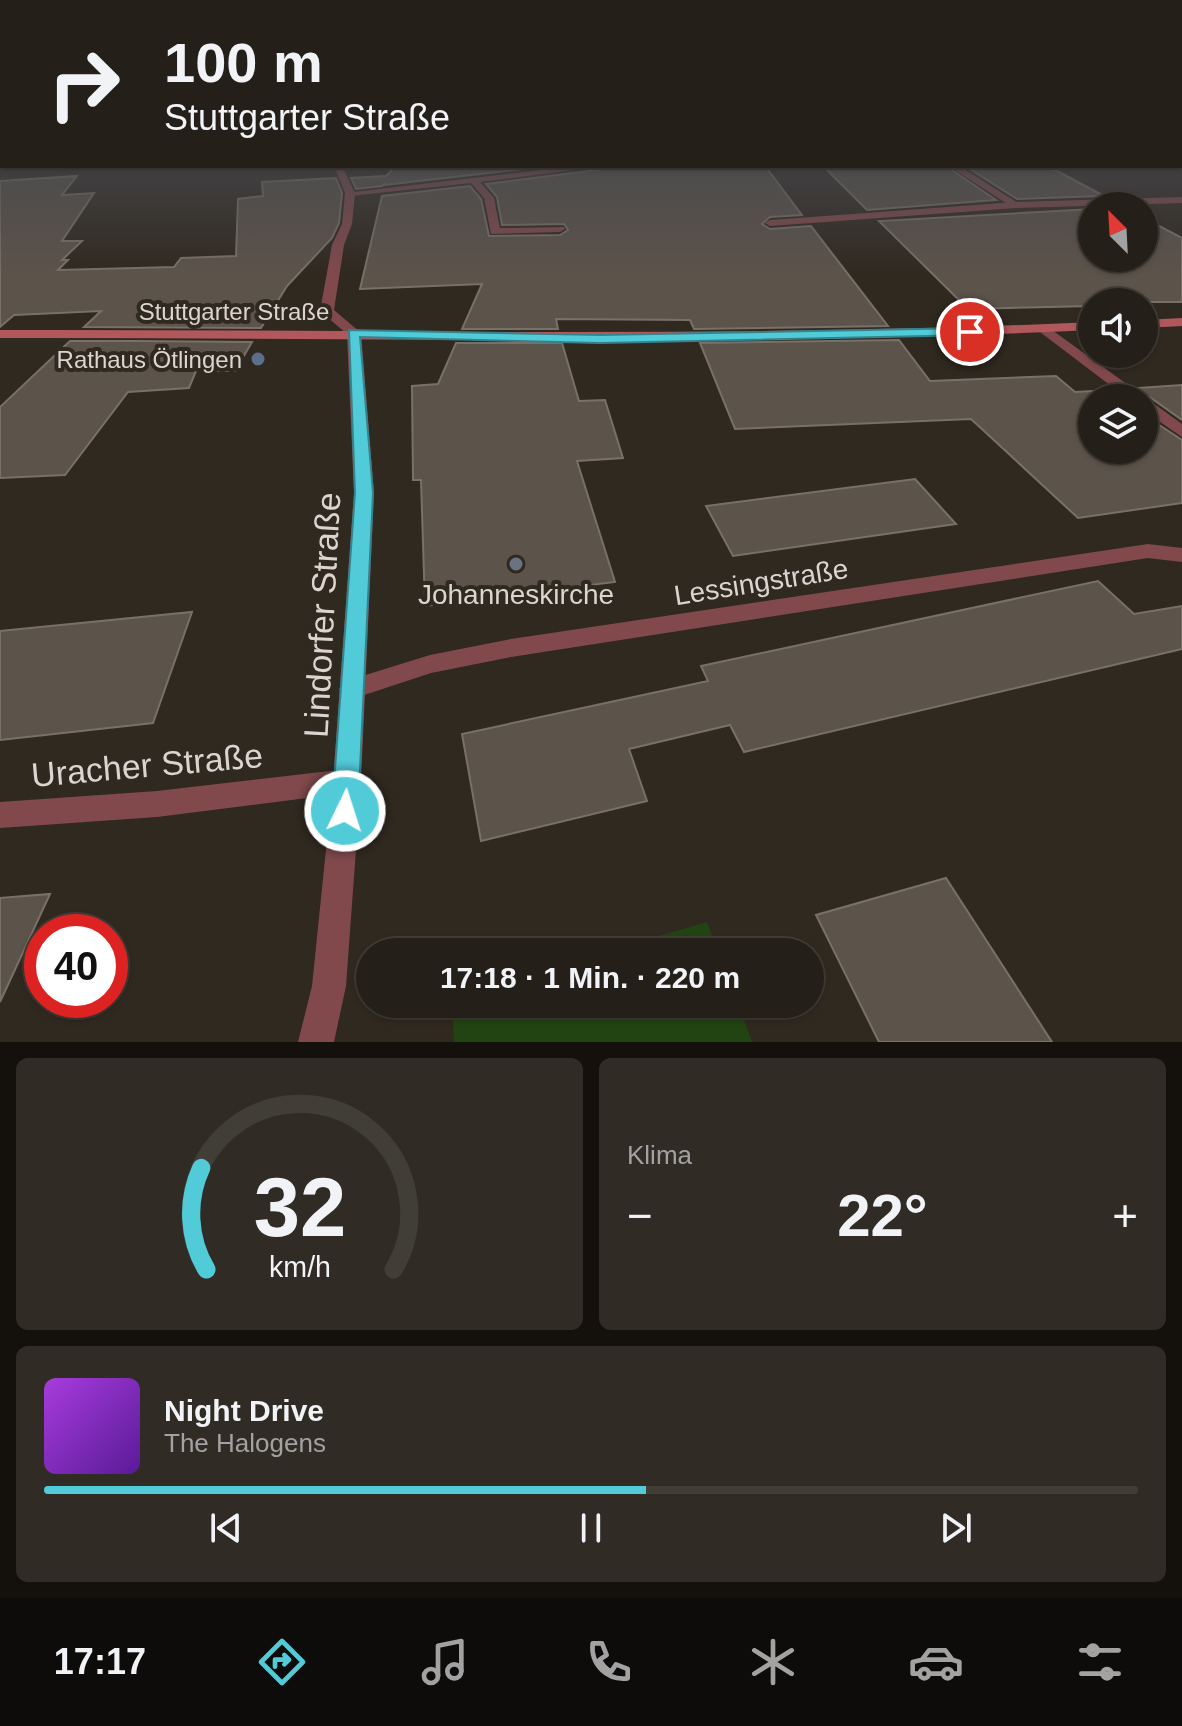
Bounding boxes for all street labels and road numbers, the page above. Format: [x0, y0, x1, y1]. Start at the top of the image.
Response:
street label: Stuttgarter Straße [139, 298, 329, 325]
street label: Lindorfer Straße [297, 491, 347, 739]
street label: Lessingstraße [672, 553, 850, 611]
street label: Uracher Straße [30, 736, 264, 794]

